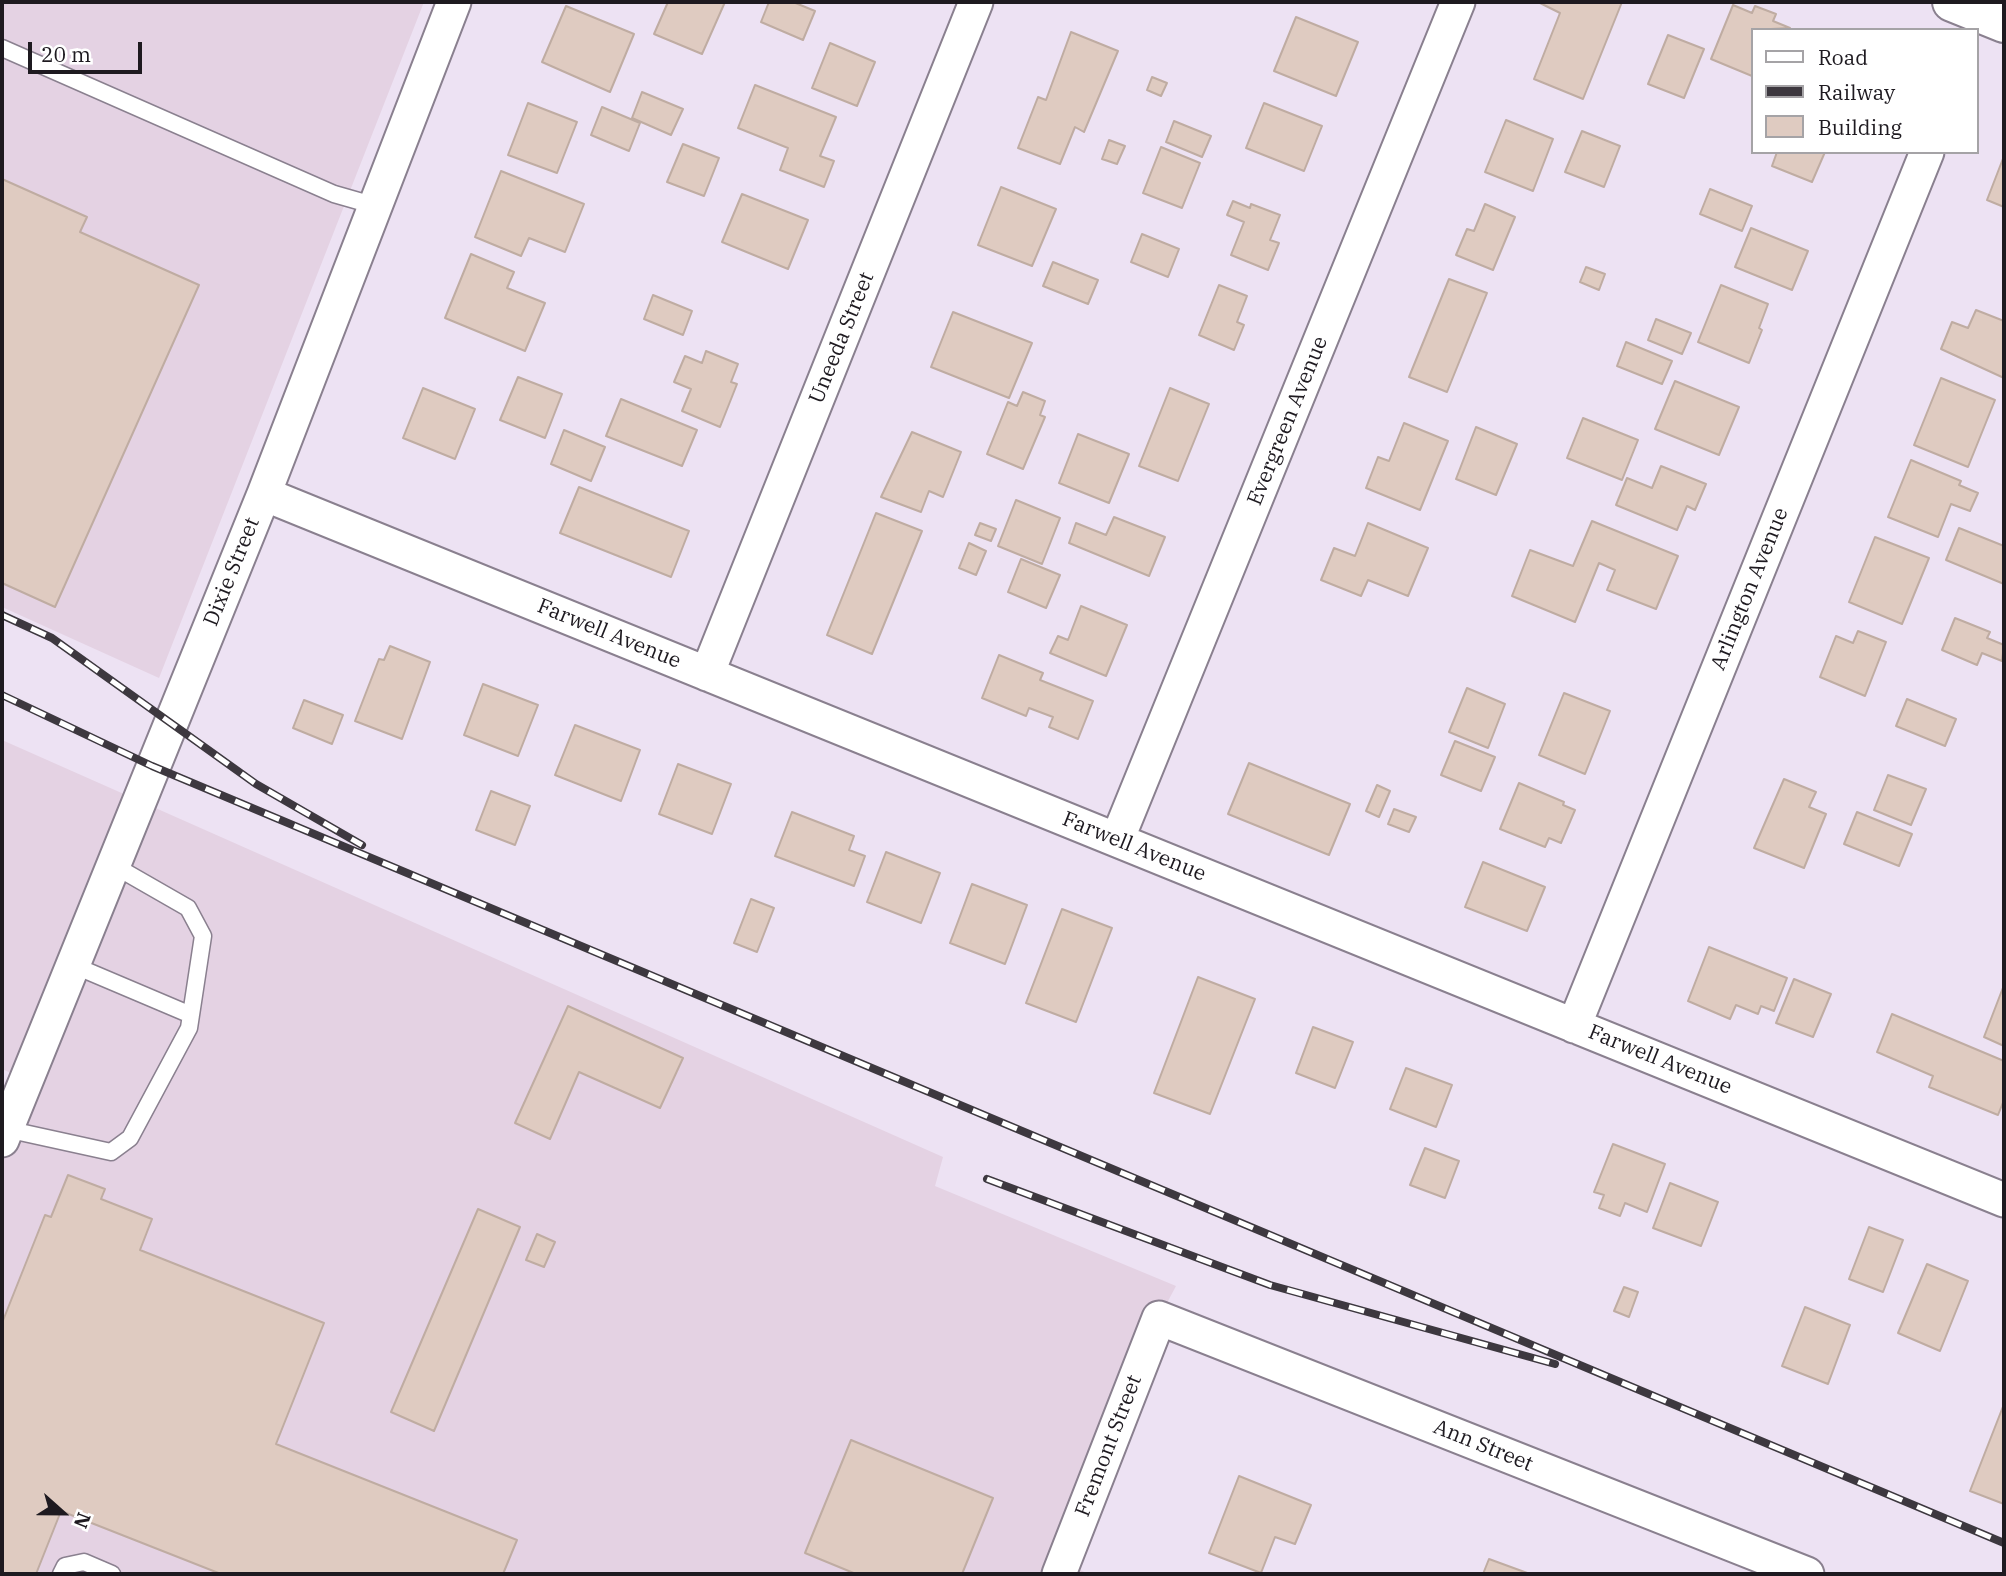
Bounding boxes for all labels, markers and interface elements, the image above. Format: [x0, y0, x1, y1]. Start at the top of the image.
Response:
scale bar [32, 28, 145, 72]
legend [1750, 28, 1978, 154]
text: 20 m [41, 40, 91, 68]
text: Road [1818, 43, 1868, 71]
text: Railway [1818, 78, 1895, 106]
text: Building [1818, 113, 1902, 141]
street label: Uneeda Street [804, 269, 880, 407]
street label: Evergreen Avenue [1243, 333, 1333, 509]
street label: Arlington Avenue [1706, 504, 1794, 674]
street label: Dixie Street [199, 514, 265, 630]
street label: Farwell Avenue [534, 594, 684, 674]
street label: Farwell Avenue [1059, 807, 1209, 887]
street label: Farwell Avenue [1585, 1020, 1735, 1100]
street label: Fremont Street [1070, 1372, 1148, 1520]
street label: Ann Street [1430, 1415, 1536, 1477]
north arrow [28, 1478, 98, 1548]
text: N [69, 1509, 97, 1532]

